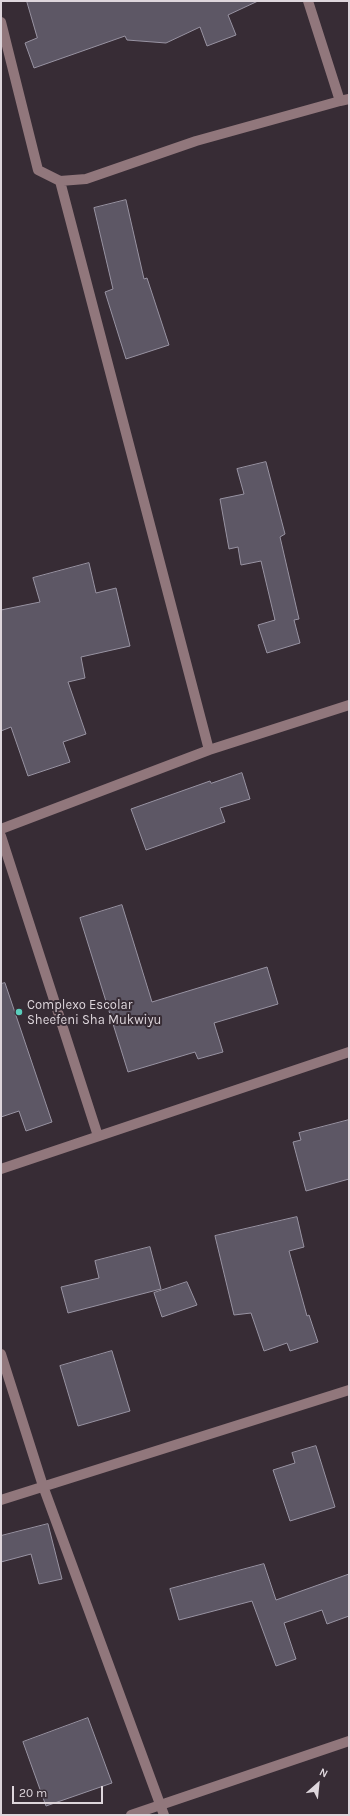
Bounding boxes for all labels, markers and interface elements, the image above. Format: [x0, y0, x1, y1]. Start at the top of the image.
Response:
place label: Complexo Escolar Sheefeni Sha Mukwiyu [27, 997, 161, 1028]
marker: Complexo Escolar Sheefeni Sha Mukwiyu [14, 1007, 24, 1017]
north arrow [298, 1764, 338, 1804]
text: N [317, 1765, 330, 1780]
scale bar [14, 1778, 105, 1804]
text: 20 m [19, 1786, 47, 1800]

